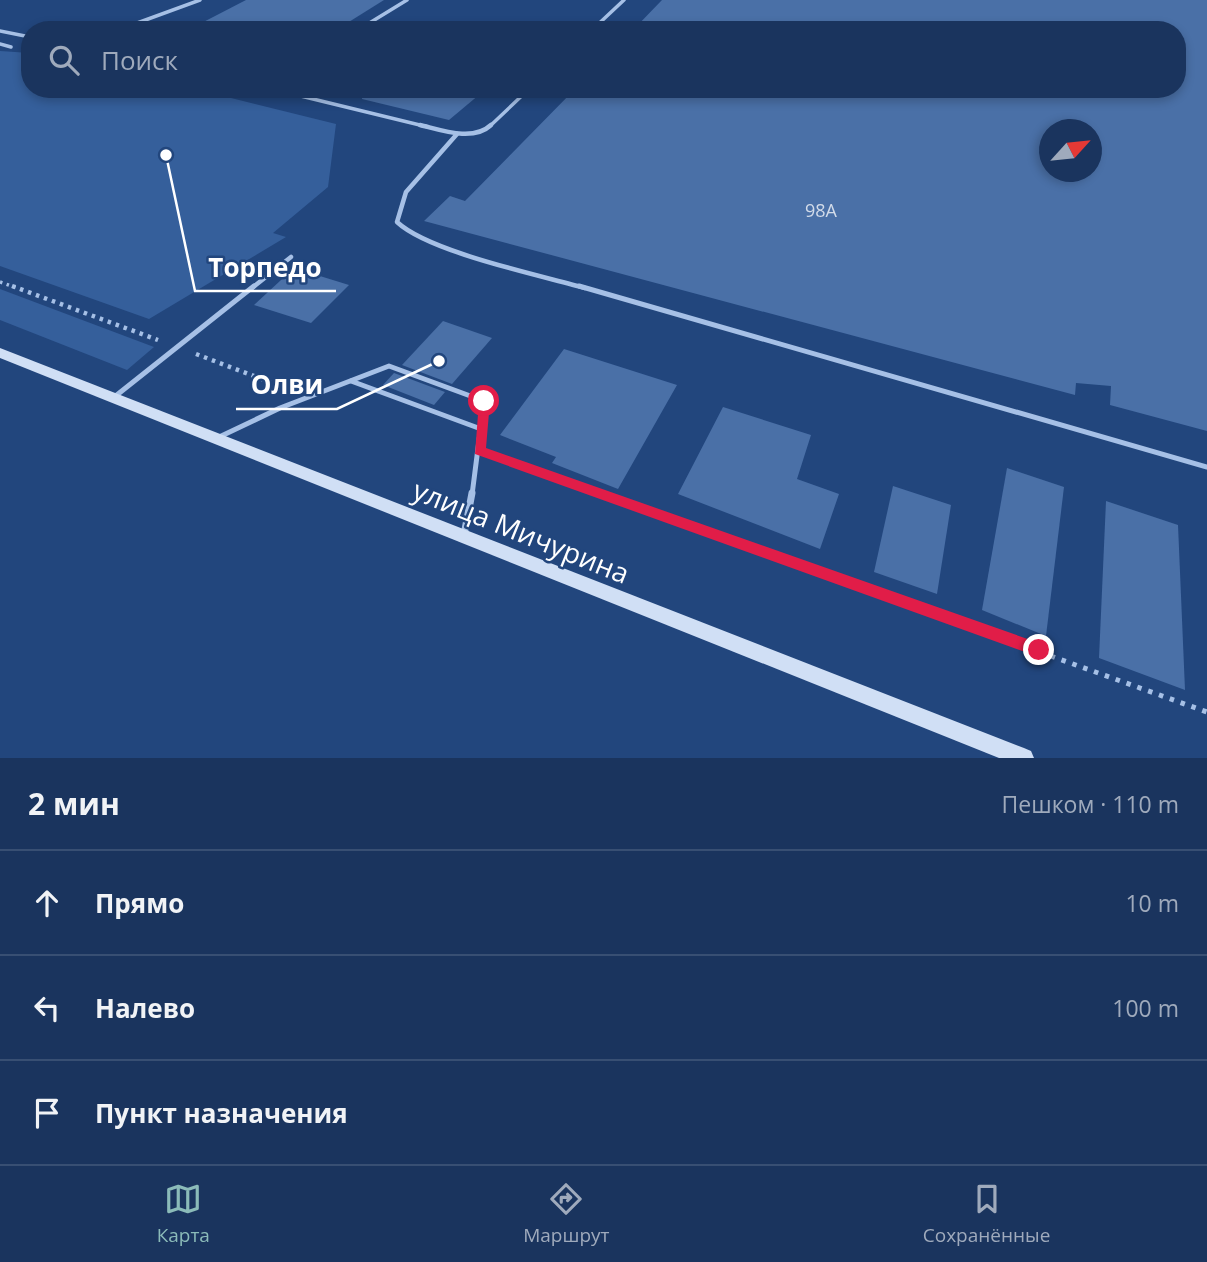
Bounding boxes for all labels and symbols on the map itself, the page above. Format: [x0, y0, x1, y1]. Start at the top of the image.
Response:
north arrow [1039, 119, 1102, 182]
house number: 98А [805, 198, 838, 222]
callout: Торпедо [195, 244, 336, 291]
text: Торпедо [208, 249, 322, 285]
callout: Олви [236, 362, 337, 409]
text: Олви [251, 366, 323, 402]
route start [468, 385, 499, 416]
street label: улица Мичурина [407, 470, 635, 592]
route end [1023, 634, 1054, 665]

